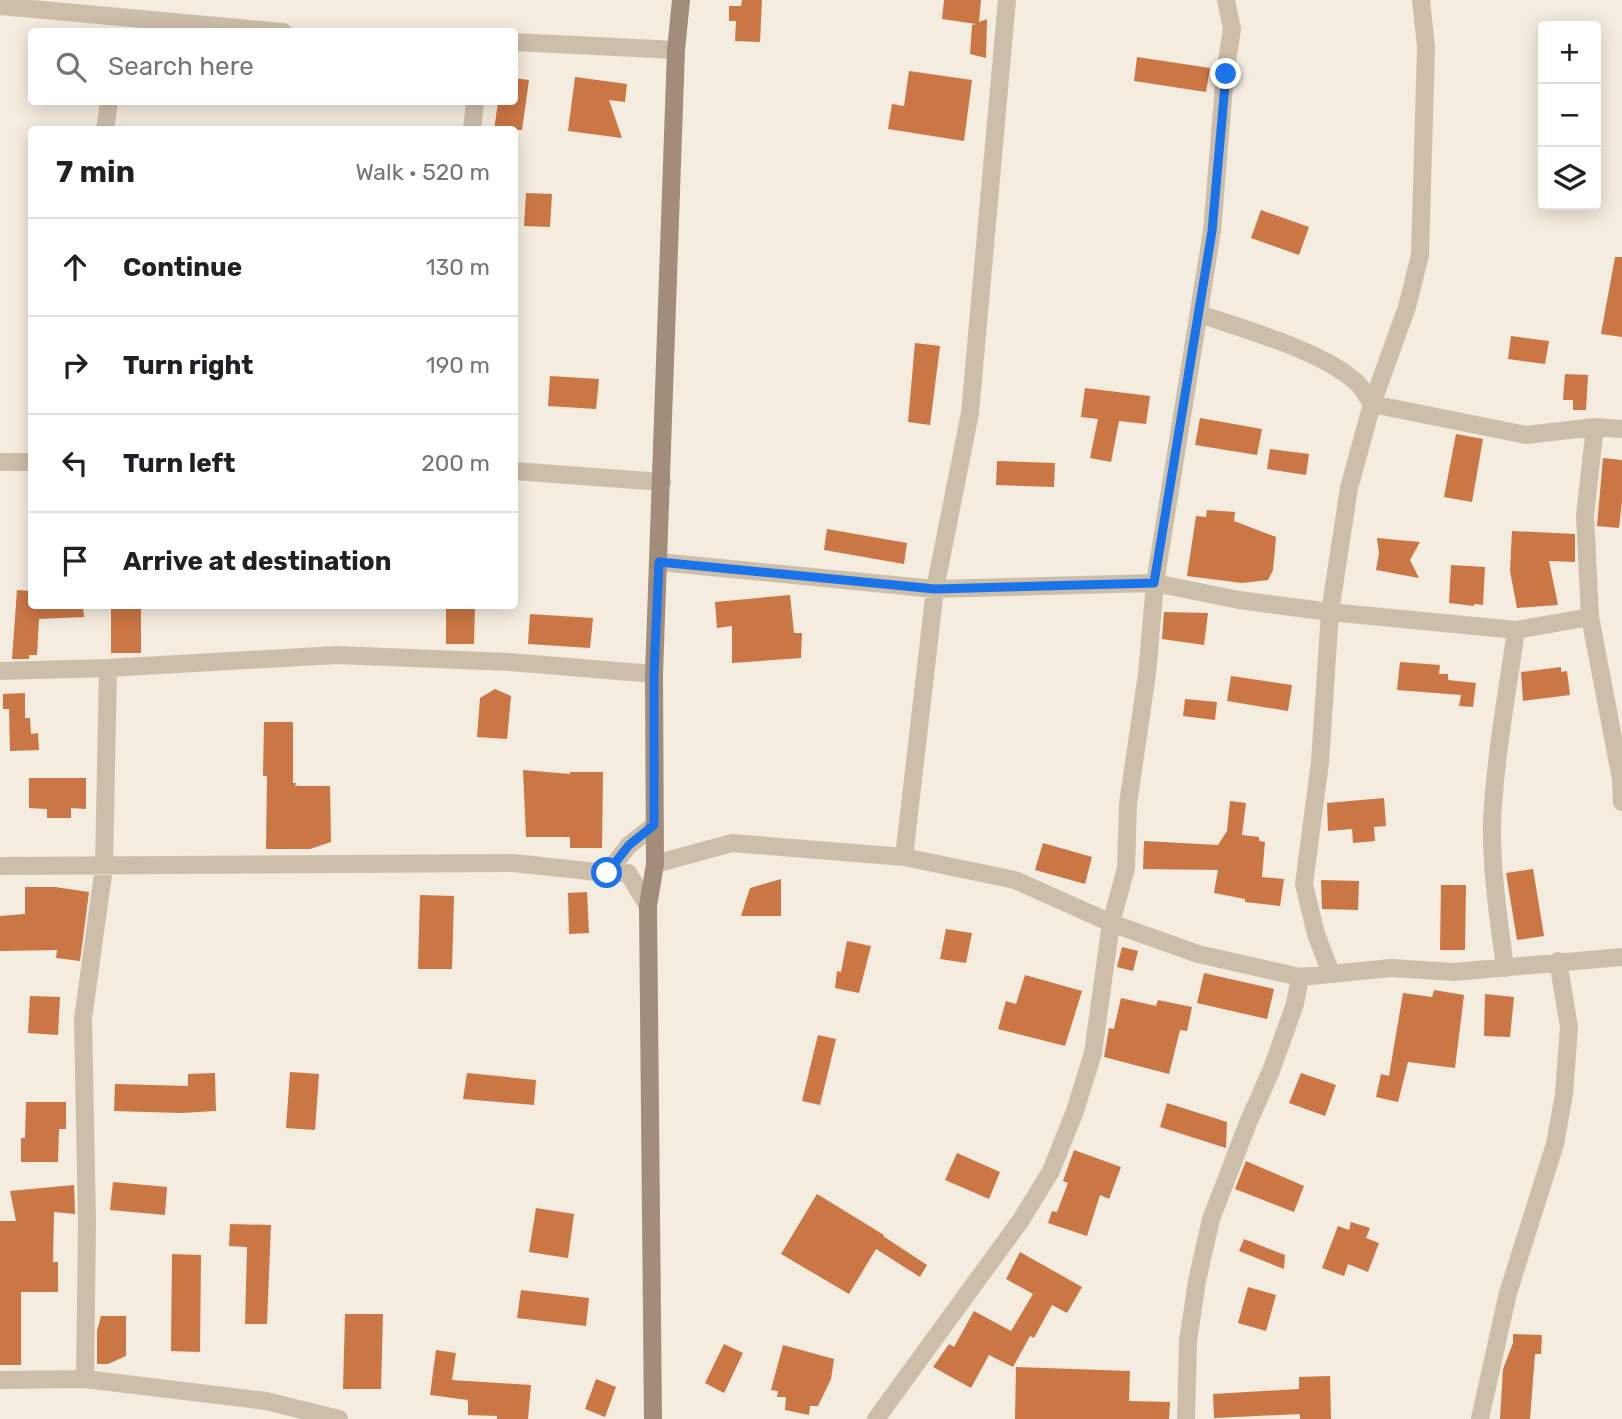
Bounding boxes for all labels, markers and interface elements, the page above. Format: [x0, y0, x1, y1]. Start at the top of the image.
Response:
map controls [1538, 21, 1601, 210]
button: + [1538, 21, 1601, 84]
search box [28, 28, 518, 105]
icon: search [52, 48, 90, 86]
text: Search here [108, 51, 254, 82]
route end [1210, 58, 1241, 89]
button: − [1538, 84, 1601, 147]
button: layers [1538, 147, 1601, 210]
text: 7 min [56, 154, 135, 190]
text: Walk · 520 m [355, 158, 490, 186]
icon: ahead [56, 248, 94, 286]
text: Continue [123, 252, 242, 283]
text: 130 m [426, 253, 490, 281]
icon: right [56, 346, 94, 384]
text: Turn right [123, 350, 253, 381]
text: 190 m [426, 351, 490, 379]
icon: left [56, 444, 94, 482]
text: Turn left [123, 448, 235, 479]
text: 200 m [421, 449, 490, 477]
icon: arrive [56, 542, 94, 580]
text: Arrive at destination [123, 546, 391, 577]
route start [591, 857, 622, 888]

